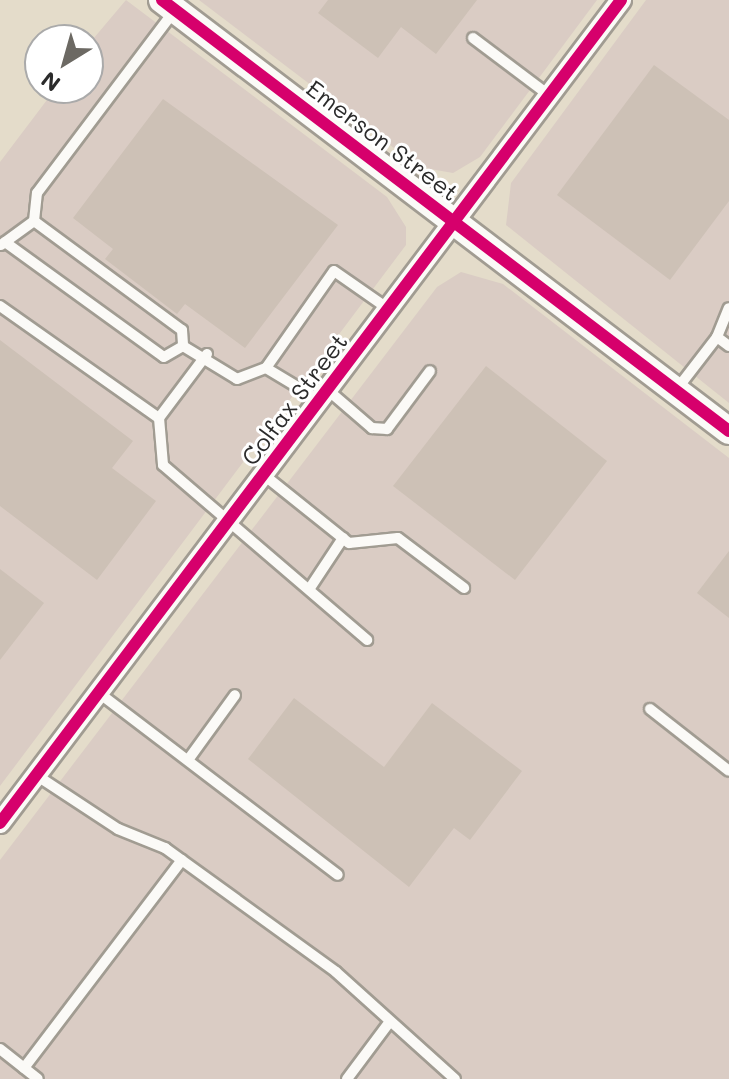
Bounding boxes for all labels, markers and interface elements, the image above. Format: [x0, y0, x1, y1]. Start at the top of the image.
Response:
north arrow [24, 24, 104, 104]
text: N [35, 65, 66, 99]
street label: Emerson Street [301, 73, 465, 207]
street label: Colfax Street [235, 327, 353, 471]

